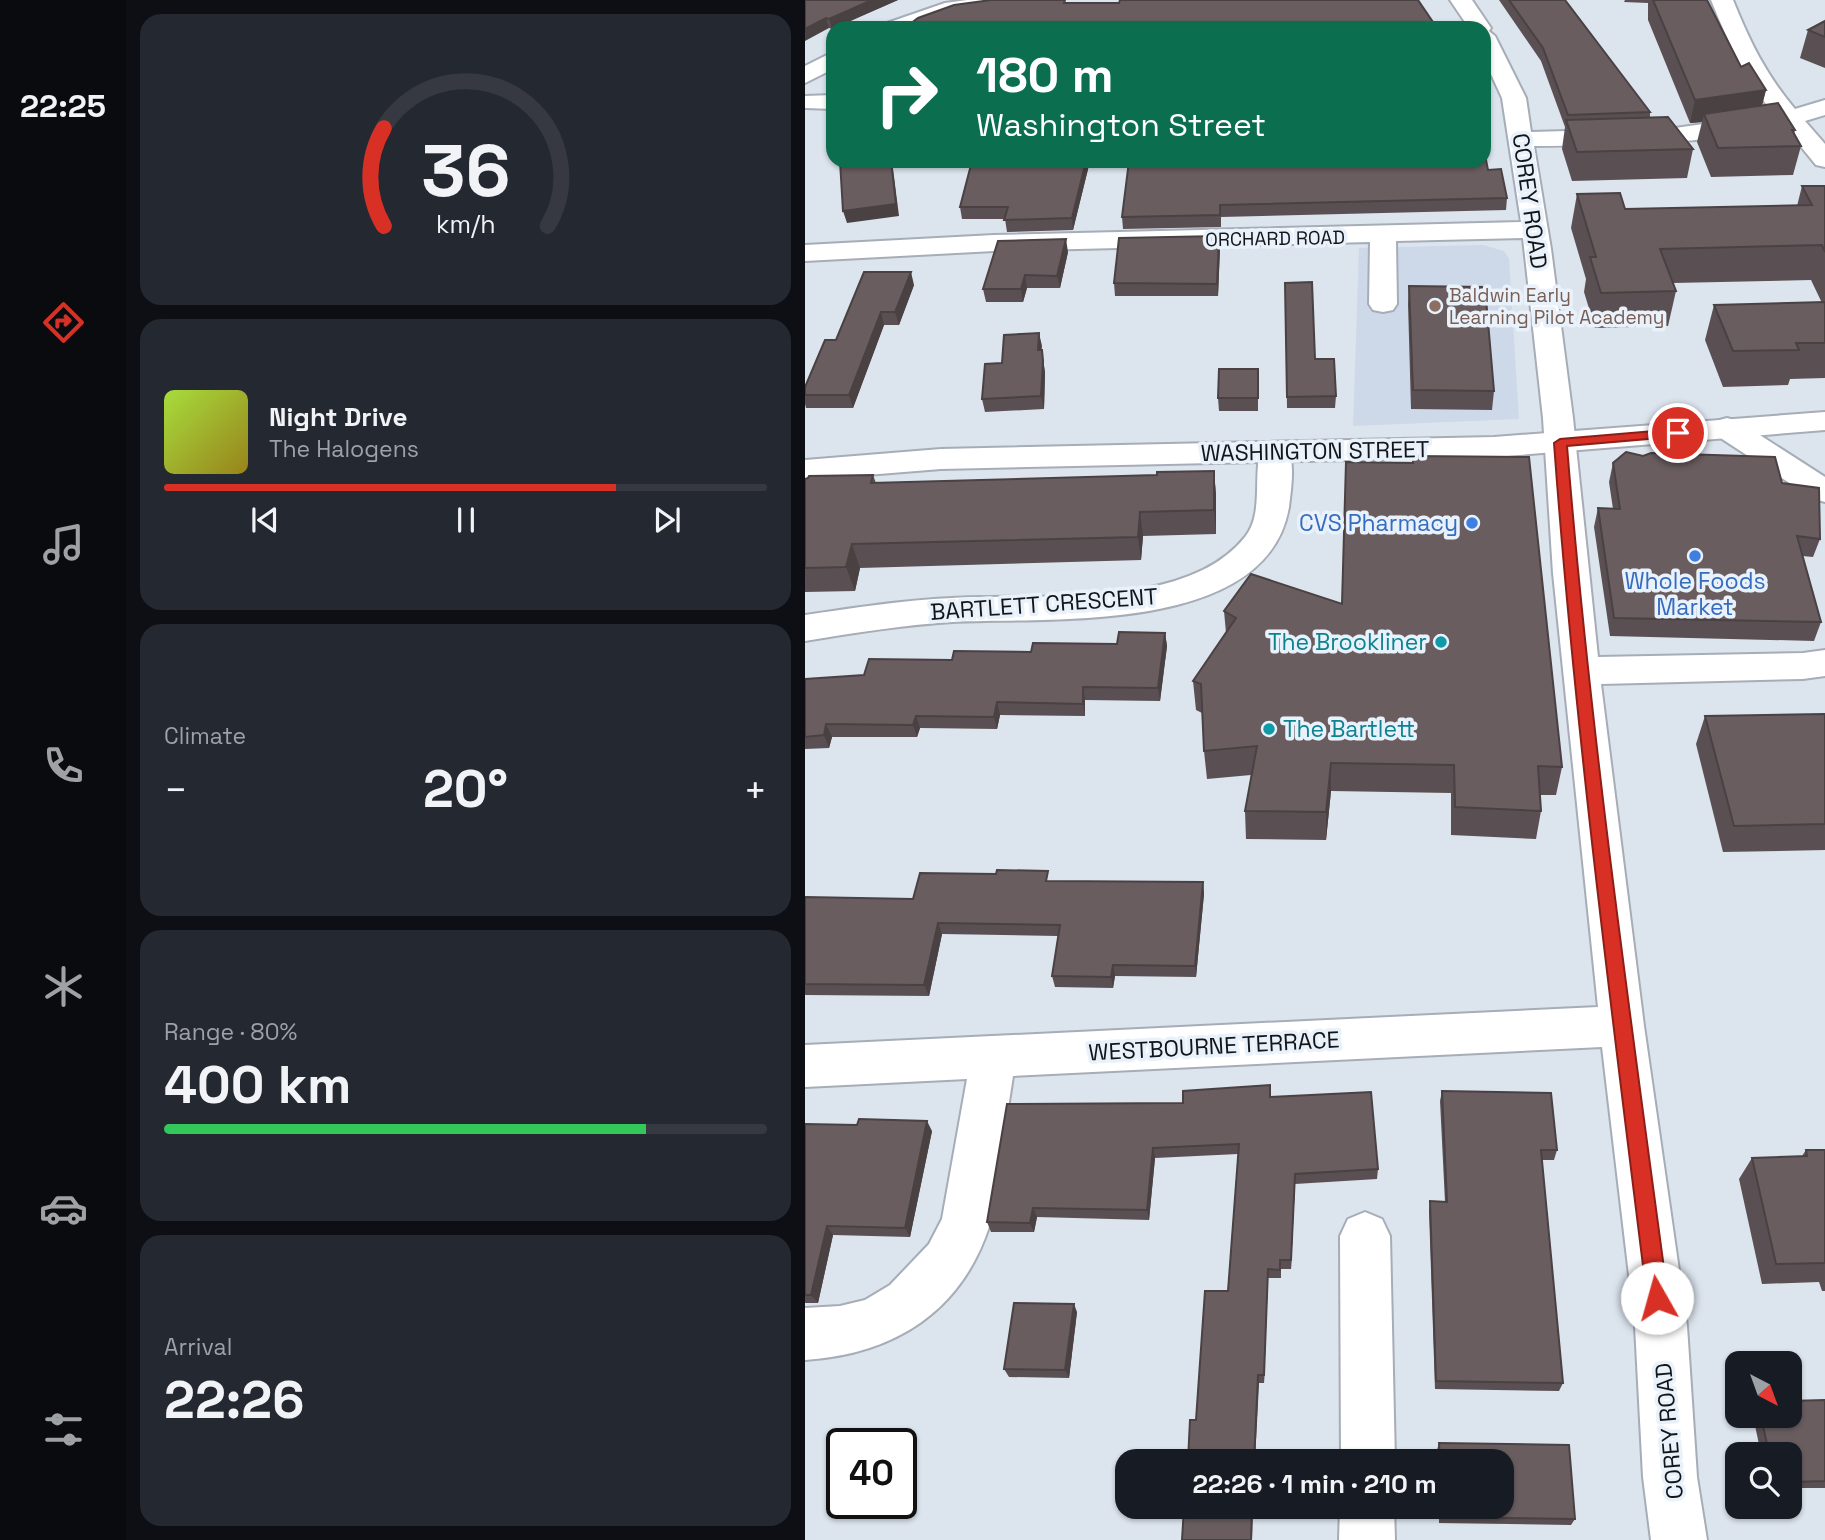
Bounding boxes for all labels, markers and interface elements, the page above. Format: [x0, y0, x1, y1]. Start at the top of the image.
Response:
text: 180 m [976, 44, 1114, 106]
icon: right [861, 49, 952, 140]
text: 22:25 [20, 86, 106, 126]
text: Washington Street [976, 105, 1266, 145]
text: 36 [421, 124, 510, 217]
street label: COREY ROAD [1506, 131, 1554, 271]
text: km/h [436, 207, 495, 239]
street label: ORCHARD ROAD [1205, 225, 1345, 252]
place label: Baldwin Early Learning Pilot Academy [1449, 283, 1664, 330]
icon: directions [39, 298, 88, 347]
marker: Baldwin Early Learning Pilot Academy [1427, 298, 1443, 314]
text: Night Drive [269, 400, 407, 434]
pin [1648, 403, 1708, 463]
icon: arrive [1659, 414, 1697, 452]
text: The Halogens [269, 434, 419, 464]
street label: WASHINGTON STREET [1200, 434, 1430, 468]
icon: previous [246, 501, 284, 539]
icon: pause [447, 501, 485, 539]
icon: next [648, 501, 686, 539]
place label: CVS Pharmacy [1299, 508, 1458, 538]
marker: CVS Pharmacy [1464, 515, 1480, 531]
icon: music [39, 520, 88, 569]
marker: Whole Foods Market [1687, 548, 1703, 564]
place label: Whole Foods Market [1624, 566, 1766, 622]
street label: BARTLETT CRESCENT [929, 581, 1159, 627]
place label: The Brookliner [1268, 627, 1427, 657]
marker: The Brookliner [1433, 634, 1449, 650]
place label: The Bartlett [1283, 714, 1415, 744]
text: Climate [164, 721, 246, 751]
marker: The Bartlett [1261, 721, 1277, 737]
icon: phone [39, 741, 88, 790]
text: 20° [423, 756, 508, 822]
text: − [164, 766, 188, 814]
text: + [743, 766, 767, 814]
icon: climate [39, 962, 88, 1011]
text: Range · 80% [164, 1017, 297, 1047]
street label: WESTBOURNE TERRACE [1088, 1024, 1340, 1068]
text: 400 km [164, 1052, 351, 1118]
icon: car [39, 1184, 88, 1233]
position arrow [1620, 1261, 1694, 1335]
text: Arrival [164, 1332, 232, 1362]
north arrow [1725, 1351, 1803, 1428]
map controls [1725, 1351, 1802, 1519]
street label: COREY ROAD [1648, 1362, 1690, 1500]
text: 22:26 [164, 1367, 304, 1433]
icon: filters [39, 1405, 88, 1454]
speed limit sign: 40 [826, 1428, 917, 1519]
button: search [1725, 1442, 1802, 1519]
text: 22:26 · 1 min · 210 m [1192, 1467, 1437, 1501]

